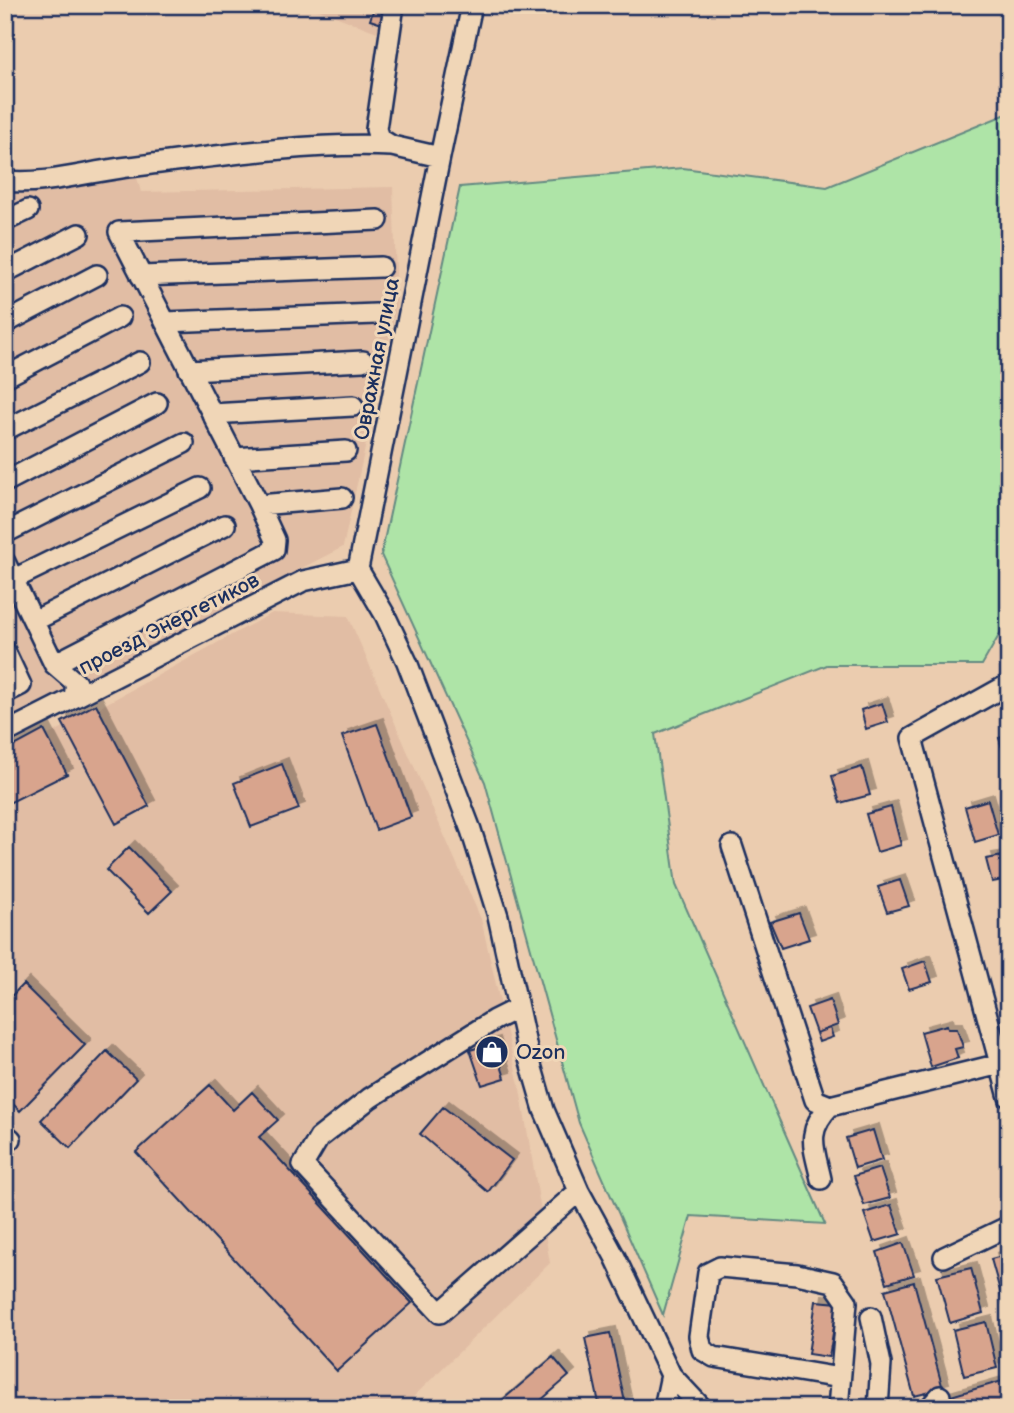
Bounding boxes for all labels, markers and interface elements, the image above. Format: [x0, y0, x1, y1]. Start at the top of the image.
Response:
street label: Овражная улица [349, 275, 405, 442]
street label: проезд Энергетиков [75, 568, 263, 680]
shop icon: Ozon [473, 1033, 511, 1071]
place label: Ozon [516, 1040, 565, 1065]

